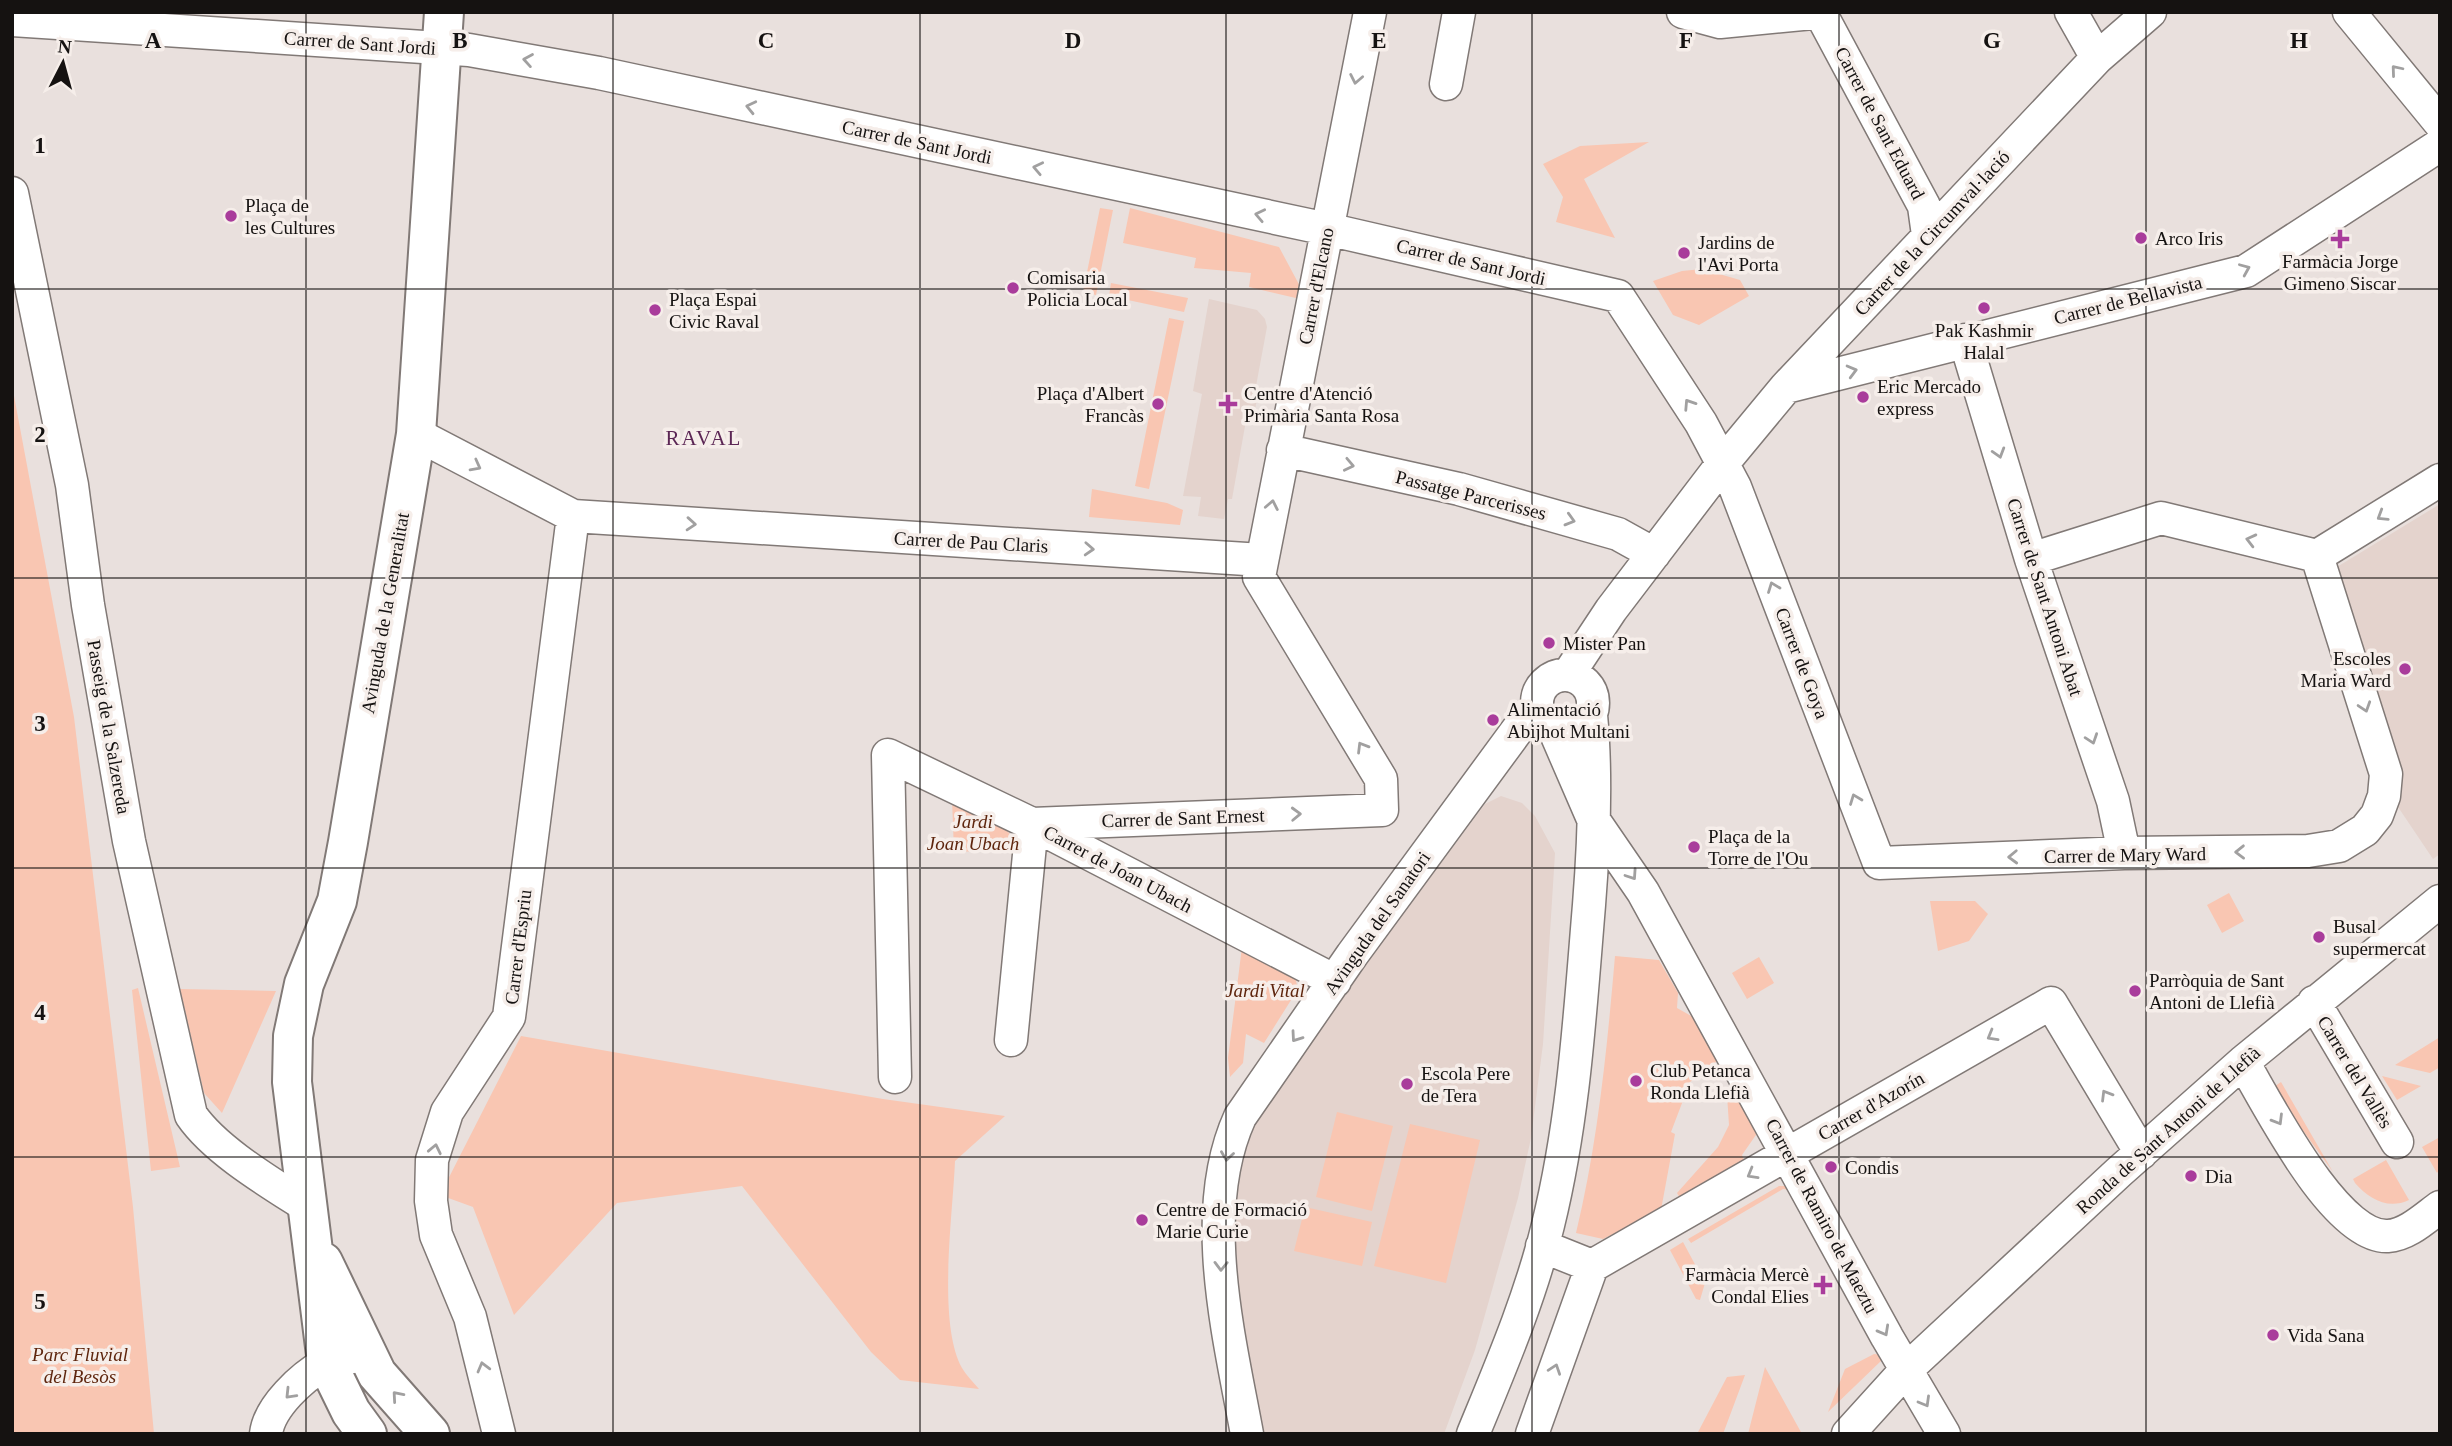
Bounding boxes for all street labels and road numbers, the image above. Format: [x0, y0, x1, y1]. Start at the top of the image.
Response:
street label: Carrer de Sant Jordi [283, 27, 437, 59]
street label: Carrer de Sant Eduard [1831, 43, 1929, 203]
street label: Carrer de Sant Jordi [840, 116, 994, 168]
street label: Carrer de la Circumval·lació [1850, 146, 2014, 320]
street label: Carrer d'Elcano [1294, 226, 1338, 346]
street label: Carrer de Sant Jordi [1394, 235, 1548, 289]
street label: Carrer de Bellavista [2052, 271, 2205, 329]
street label: Passatge Parcerisses [1393, 466, 1549, 524]
street label: Carrer de Sant Antoni Abat [2003, 495, 2087, 699]
street label: Avinguda de la Generalitat [357, 510, 413, 715]
street label: Carrer de Pau Claris [893, 527, 1049, 557]
street label: Carrer de Goya [1771, 605, 1833, 722]
street label: Passeig de la Salzereda [83, 638, 135, 816]
street label: Carrer de Sant Ernest [1101, 805, 1266, 831]
street label: Carrer de Joan Ubach [1040, 821, 1196, 917]
street label: Carrer de Mary Ward [2044, 843, 2207, 867]
street label: Avinguda del Sanatori [1320, 848, 1434, 998]
street label: Carrer d'Espriu [501, 888, 536, 1006]
street label: Carrer del Vallès [2313, 1012, 2397, 1132]
street label: Ronda de Sant Antoni de Llefià [2072, 1041, 2265, 1218]
street label: Carrer d'Azorín [1814, 1067, 1928, 1145]
street label: Carrer de Ramiro de Maeztu [1762, 1115, 1883, 1317]

